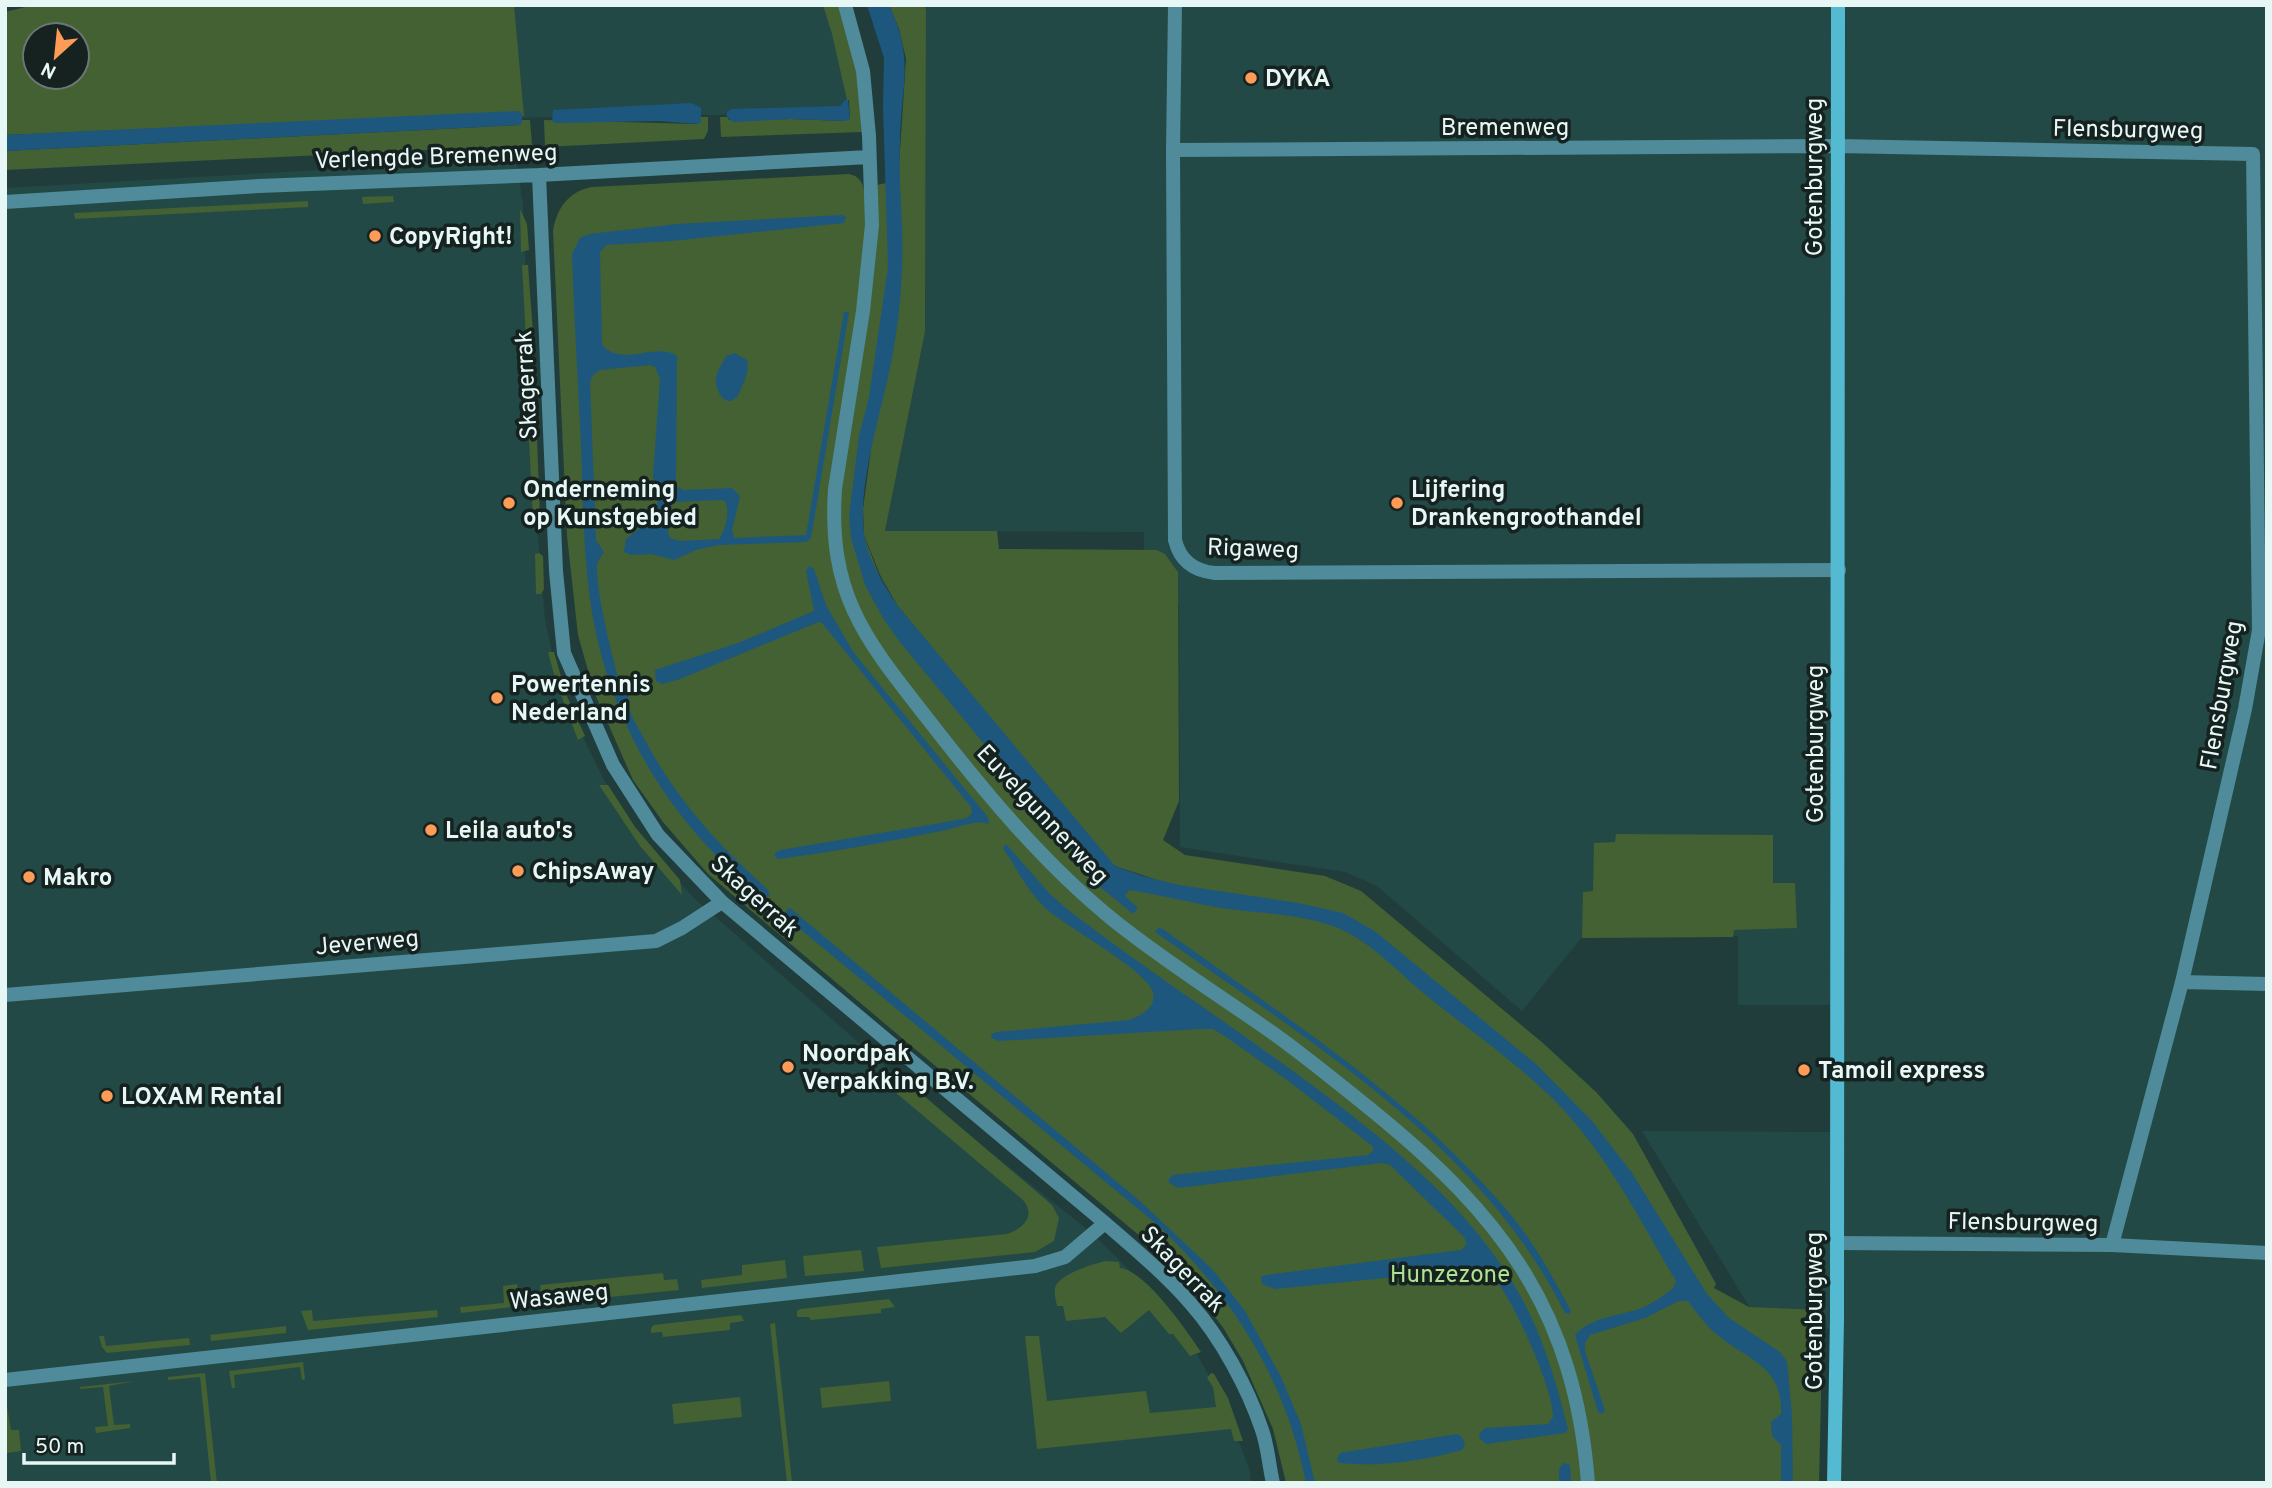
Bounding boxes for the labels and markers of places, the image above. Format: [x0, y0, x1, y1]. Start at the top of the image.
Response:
place label: DYKA [1265, 65, 1330, 95]
marker: DYKA [1243, 70, 1259, 86]
place label: CopyRight! [389, 223, 512, 253]
marker: CopyRight! [367, 228, 383, 244]
place label: Onderneming op Kunstgebied [523, 476, 697, 534]
place label: Lijfering Drankengroothandel [1411, 476, 1642, 534]
marker: Onderneming op Kunstgebied [501, 495, 517, 511]
marker: Lijfering Drankengroothandel [1389, 495, 1405, 511]
place label: Powertennis Nederland [511, 671, 651, 729]
marker: Powertennis Nederland [489, 690, 505, 706]
place label: Leila auto's [445, 817, 573, 847]
marker: Leila auto's [423, 822, 439, 838]
place label: ChipsAway [532, 858, 654, 888]
marker: ChipsAway [510, 863, 526, 879]
place label: Makro [43, 864, 112, 894]
marker: Makro [21, 869, 37, 885]
place label: Noordpak Verpakking B.V. [802, 1040, 974, 1098]
place label: Tamoil express [1818, 1057, 1985, 1087]
marker: Noordpak Verpakking B.V. [780, 1059, 796, 1075]
marker: Tamoil express [1796, 1062, 1812, 1078]
place label: LOXAM Rental [121, 1083, 282, 1113]
marker: LOXAM Rental [99, 1088, 115, 1104]

